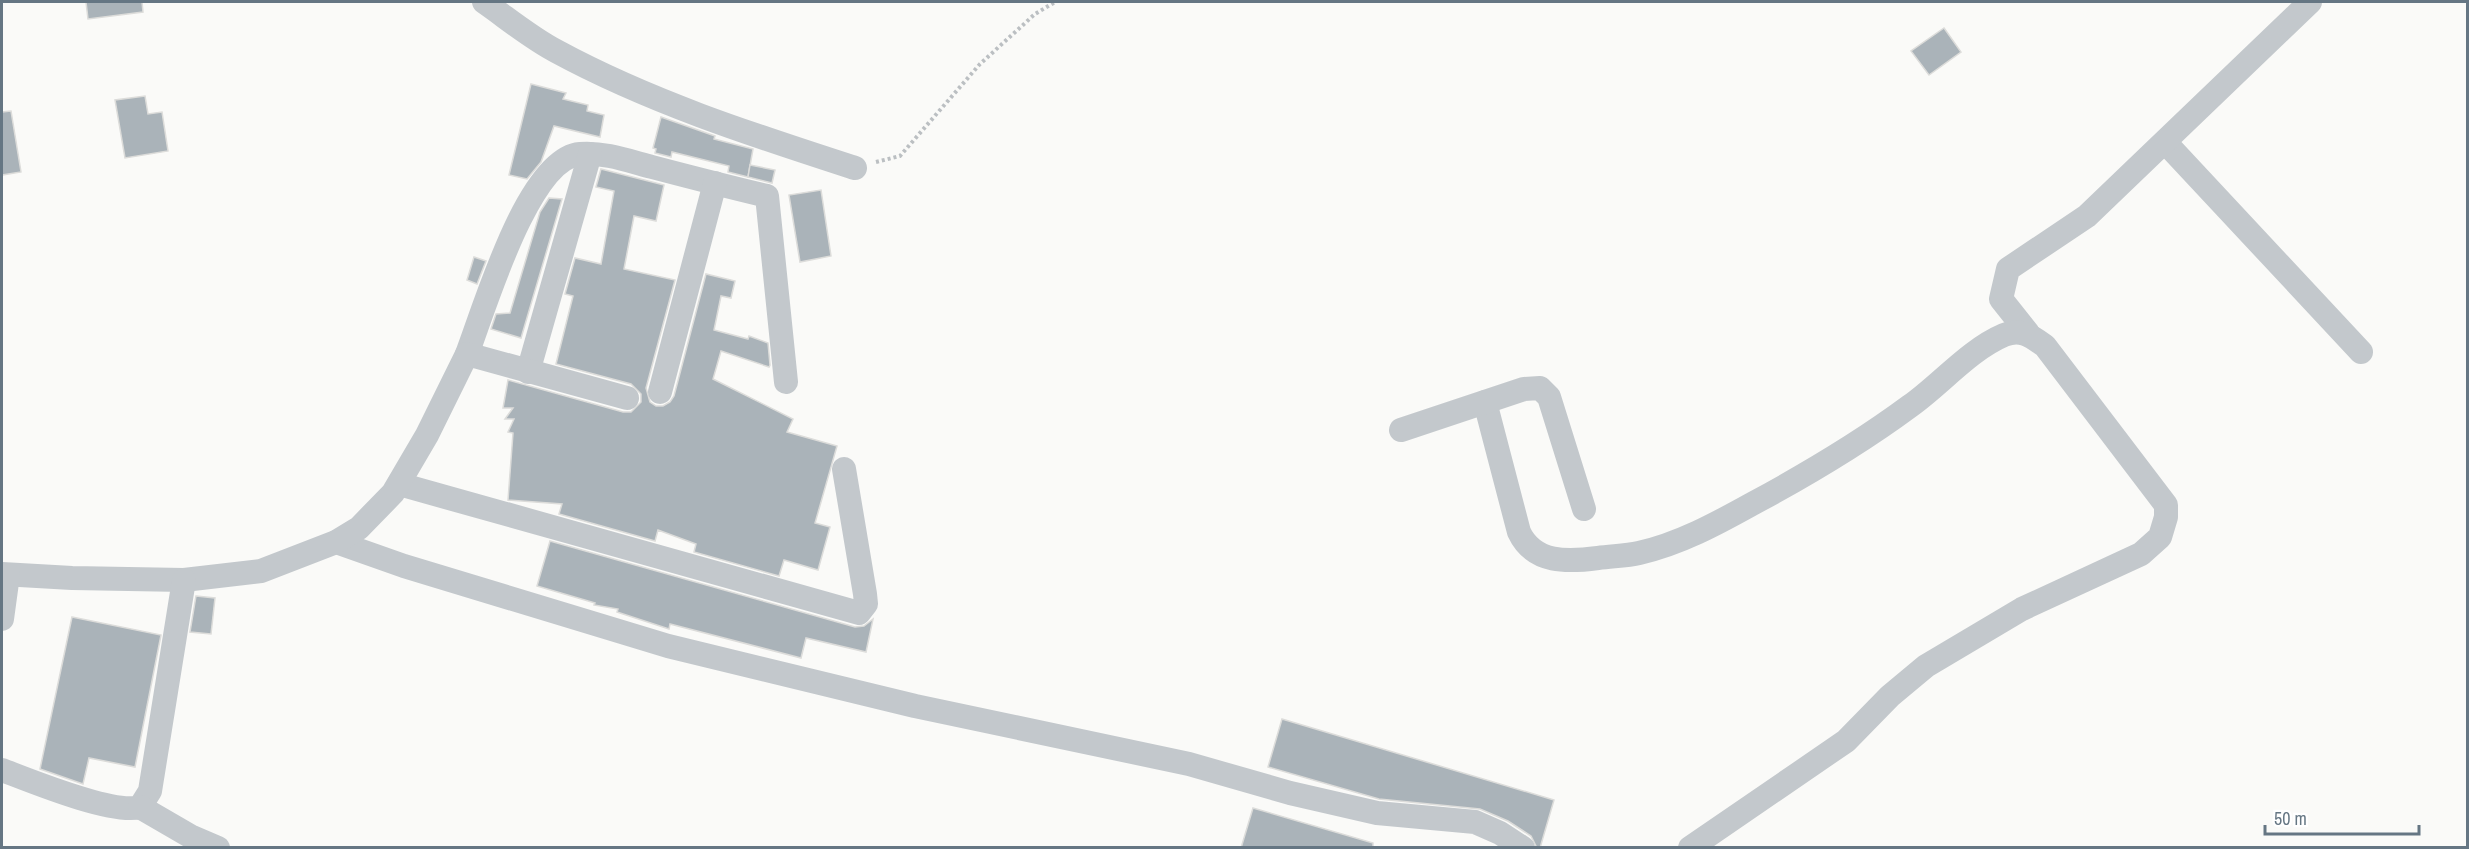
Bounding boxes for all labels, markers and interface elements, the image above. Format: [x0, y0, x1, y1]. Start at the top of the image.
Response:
scale bar [2265, 798, 2420, 836]
text: 50 m [2274, 806, 2307, 831]

